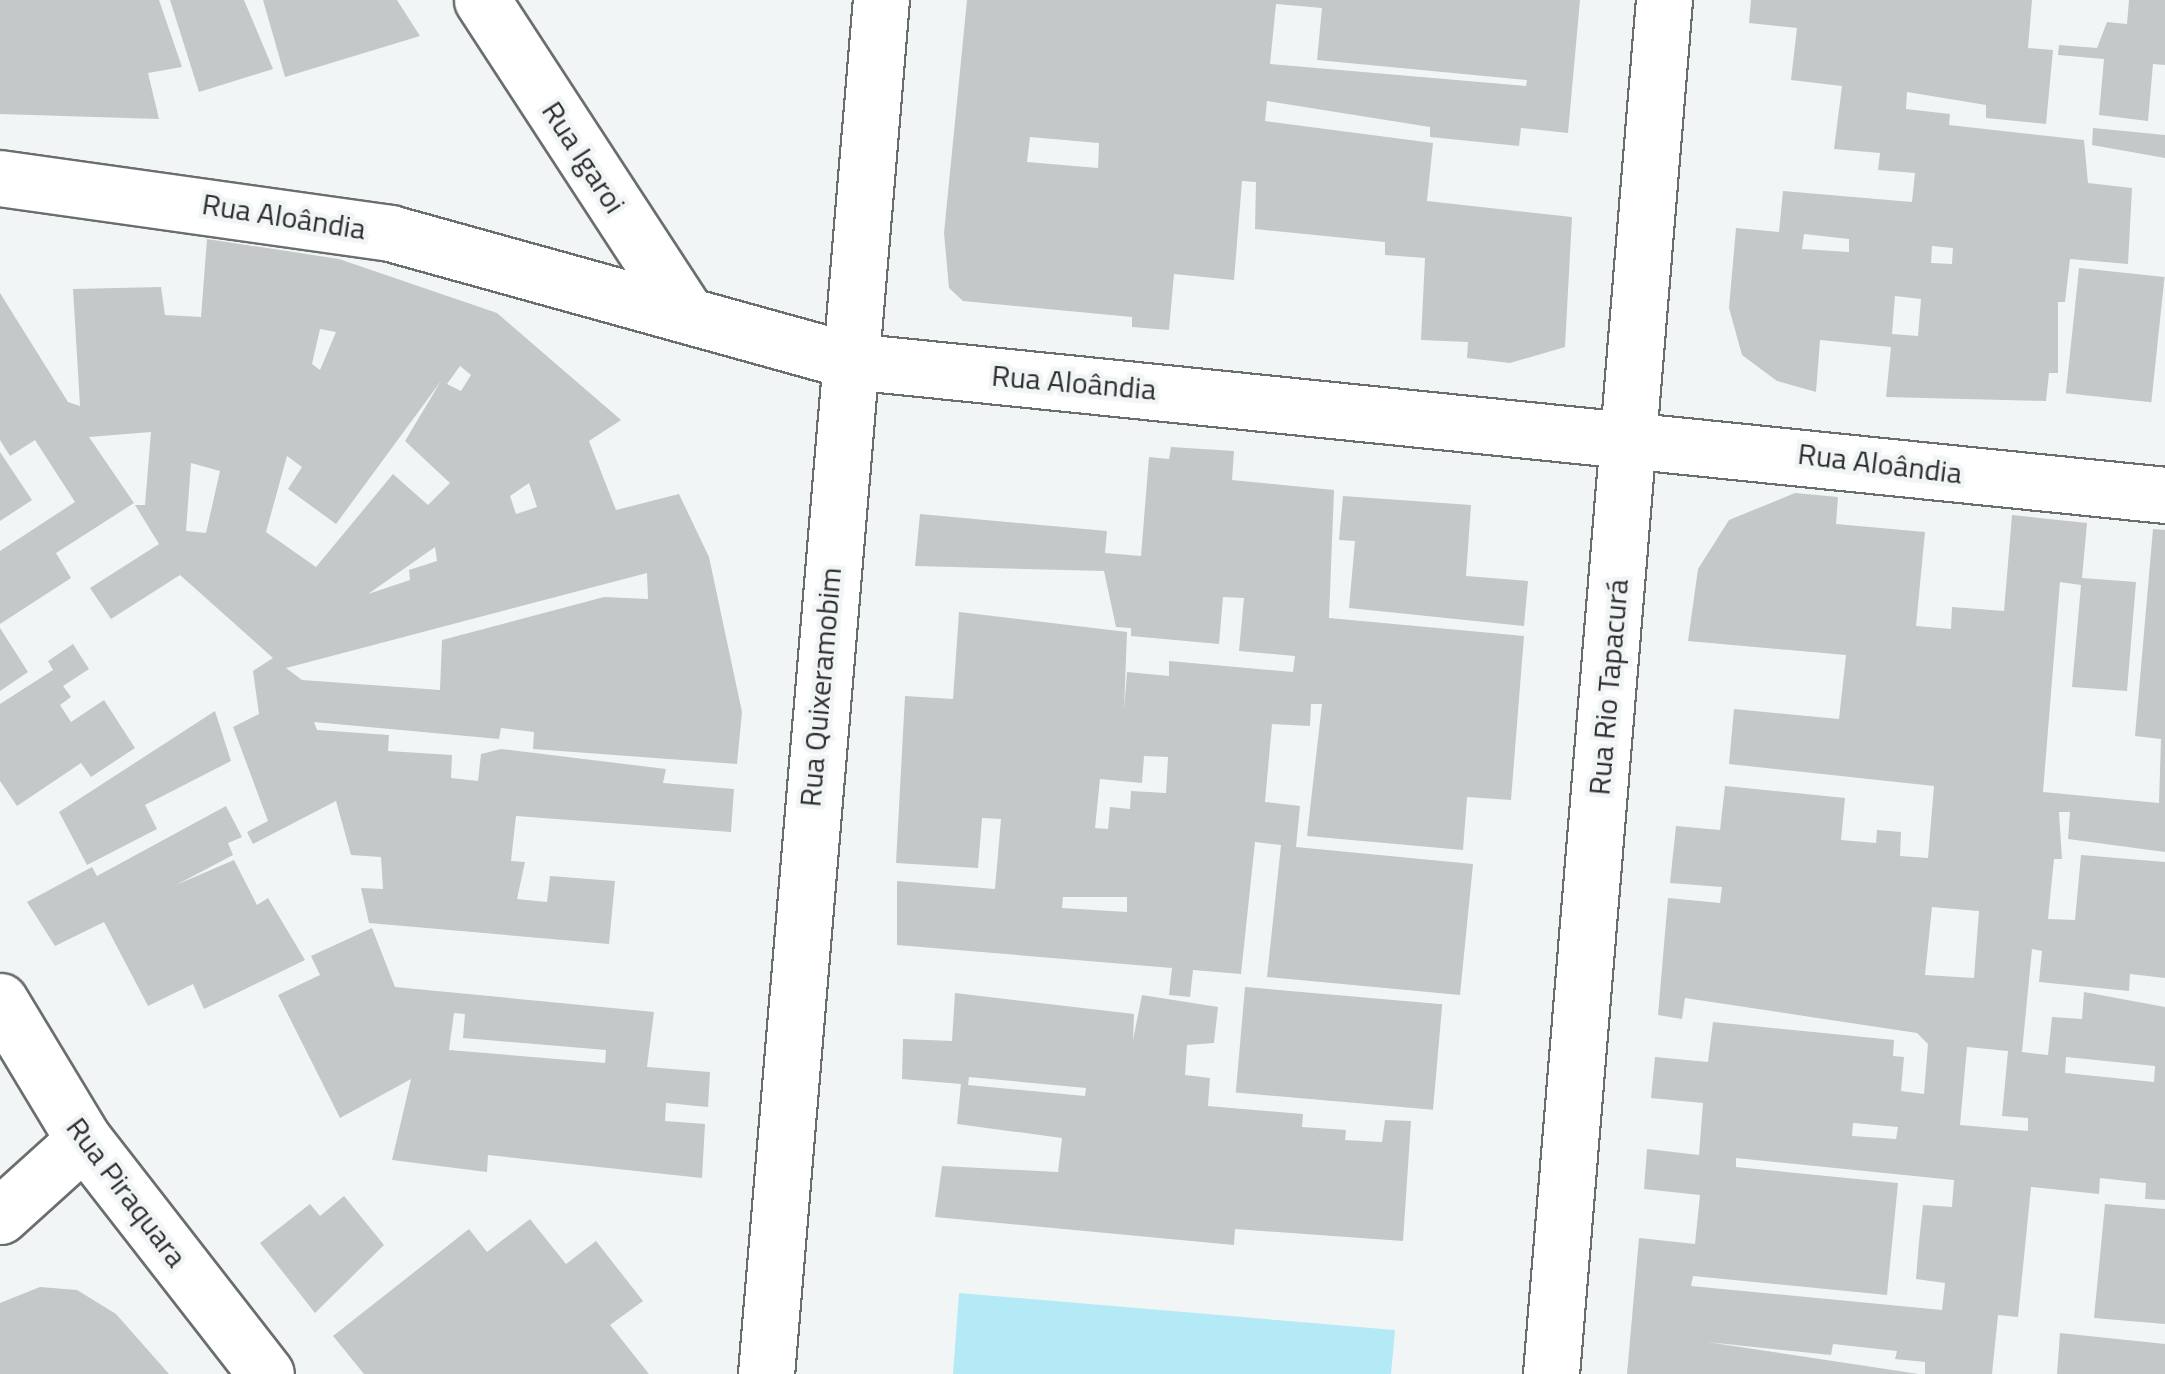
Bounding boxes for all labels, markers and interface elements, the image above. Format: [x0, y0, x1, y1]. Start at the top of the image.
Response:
street label: Rua Igaroi [535, 94, 633, 220]
street label: Rua Aloândia [200, 185, 368, 247]
street label: Rua Aloândia [990, 357, 1158, 407]
street label: Rua Aloândia [1796, 435, 1964, 491]
street label: Rua Quixeramobim [792, 566, 848, 808]
street label: Rua Rio Tapacurá [1581, 577, 1635, 797]
street label: Rua Piraquara [59, 1110, 195, 1274]

